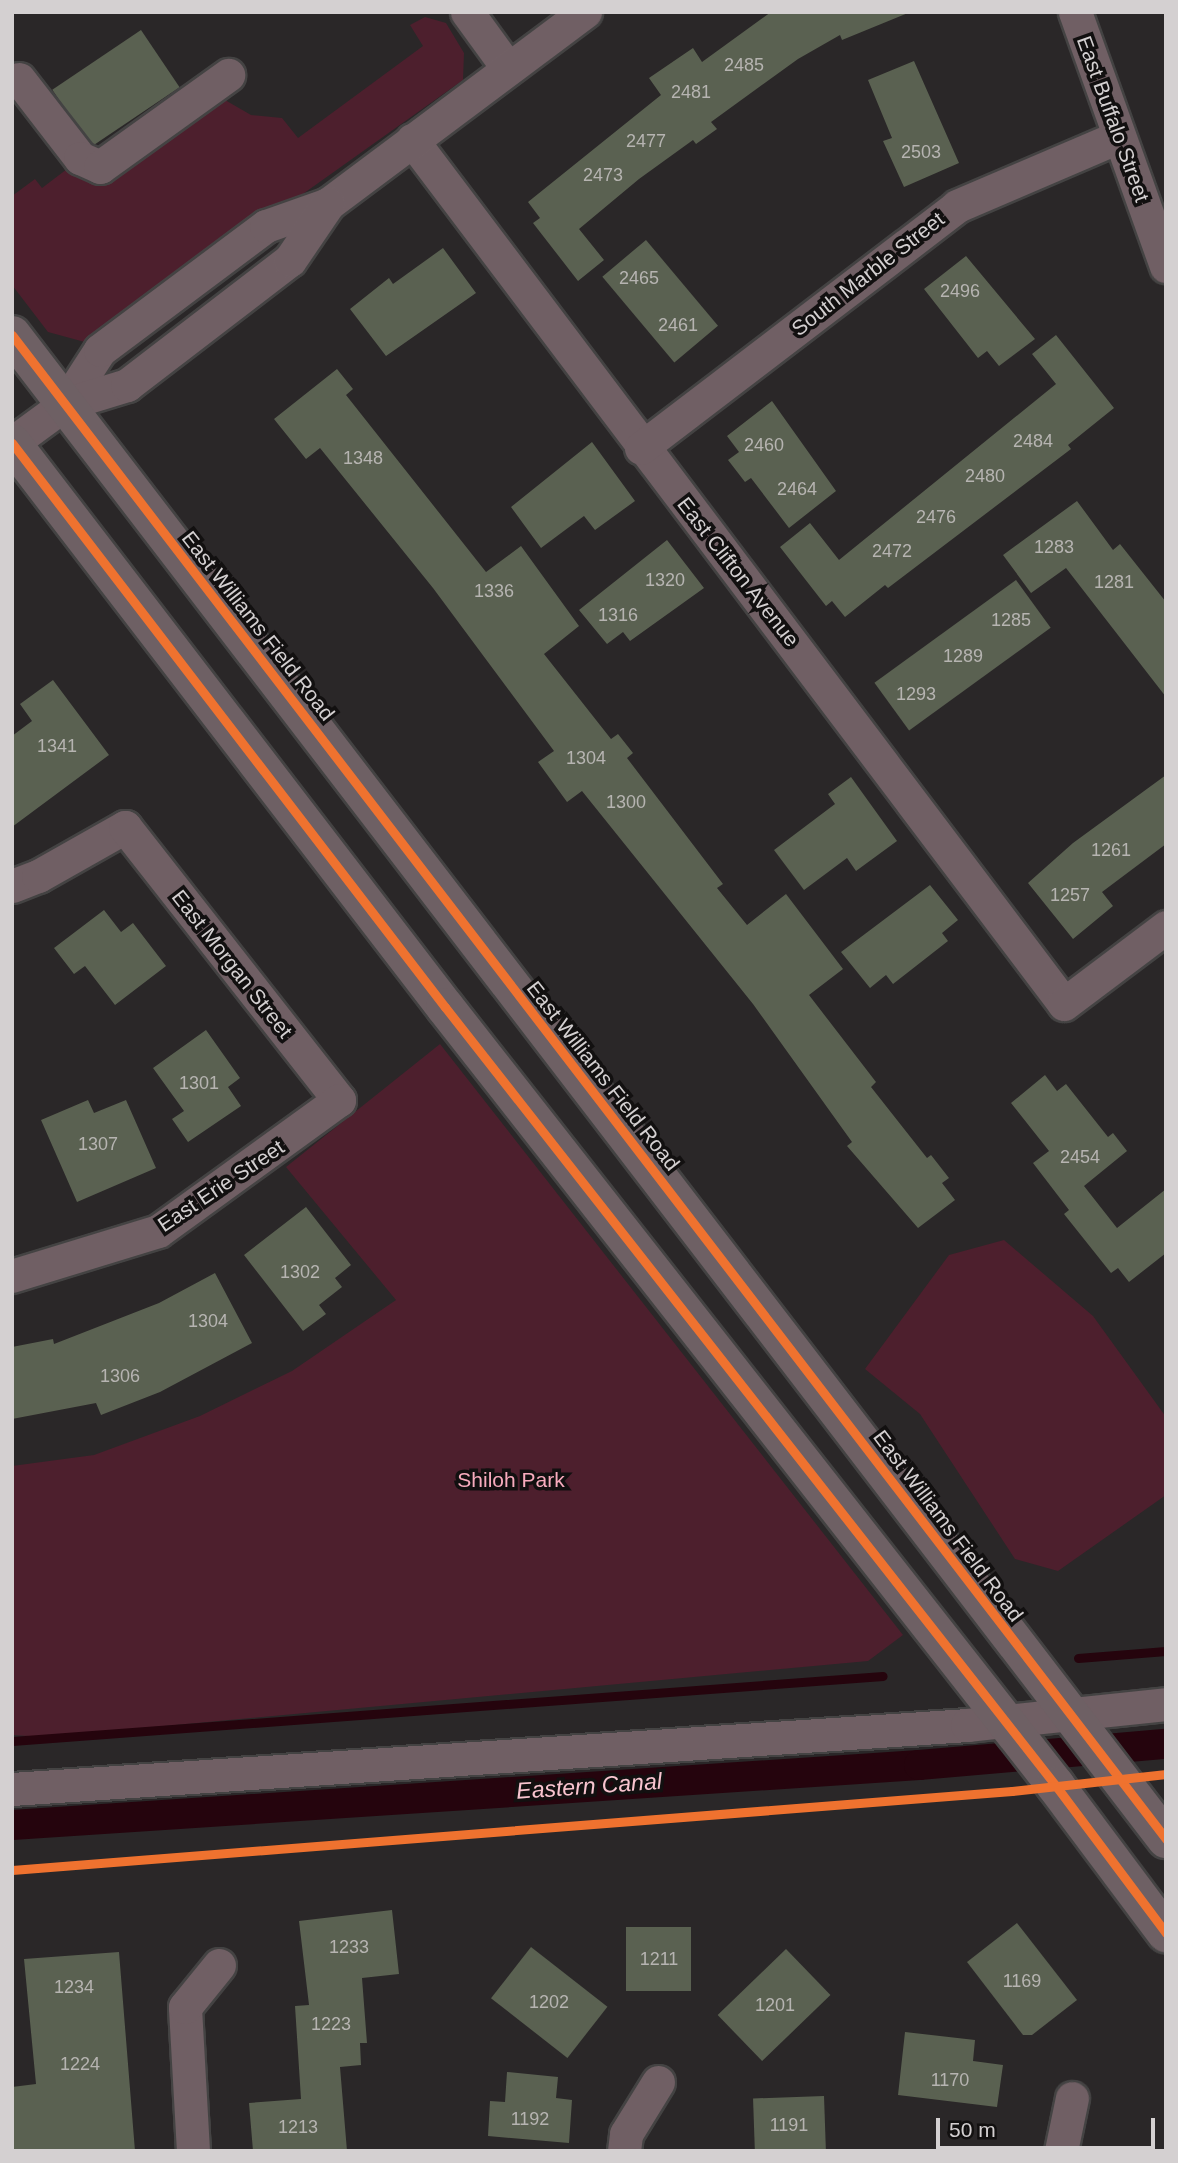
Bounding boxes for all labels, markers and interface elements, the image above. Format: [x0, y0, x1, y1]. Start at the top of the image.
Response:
street label: East Buffalo Street [1071, 33, 1155, 205]
house number: 2485 [724, 54, 764, 76]
house number: 2481 [671, 81, 711, 103]
house number: 2477 [626, 130, 666, 152]
house number: 2503 [901, 141, 941, 163]
house number: 2473 [583, 164, 623, 186]
street label: South Marble Street [787, 207, 949, 341]
house number: 2465 [619, 267, 659, 289]
house number: 2496 [940, 280, 980, 302]
house number: 2461 [658, 314, 698, 336]
house number: 2484 [1013, 430, 1053, 452]
house number: 2460 [744, 434, 784, 456]
house number: 1348 [343, 447, 383, 469]
house number: 2480 [965, 465, 1005, 487]
house number: 2464 [777, 478, 817, 500]
street label: East Clifton Avenue [671, 492, 805, 652]
house number: 2476 [916, 506, 956, 528]
street label: East Williams Field Road [176, 526, 340, 726]
house number: 1283 [1034, 536, 1074, 558]
house number: 2472 [872, 540, 912, 562]
house number: 1320 [645, 569, 685, 591]
house number: 1281 [1094, 571, 1134, 593]
house number: 1336 [474, 580, 514, 602]
house number: 1316 [598, 604, 638, 626]
house number: 1285 [991, 609, 1031, 631]
house number: 1289 [943, 645, 983, 667]
house number: 1293 [896, 683, 936, 705]
house number: 1341 [37, 735, 77, 757]
house number: 1304 [566, 747, 606, 769]
house number: 1300 [606, 791, 646, 813]
house number: 1261 [1091, 839, 1131, 861]
house number: 1257 [1050, 884, 1090, 906]
street label: East Morgan Street [166, 885, 298, 1043]
street label: East Williams Field Road [521, 976, 685, 1176]
house number: 1301 [179, 1072, 219, 1094]
house number: 1307 [78, 1133, 118, 1155]
street label: East Erie Street [153, 1134, 289, 1238]
house number: 2454 [1060, 1146, 1100, 1168]
house number: 1302 [280, 1261, 320, 1283]
house number: 1304 [188, 1310, 228, 1332]
house number: 1306 [100, 1365, 140, 1387]
street label: East Williams Field Road [868, 1425, 1028, 1627]
park label: Shiloh Park [457, 1467, 565, 1493]
water label: Eastern Canal [515, 1767, 663, 1805]
house number: 1233 [329, 1936, 369, 1958]
house number: 1211 [640, 1948, 678, 1970]
house number: 1169 [1003, 1970, 1041, 1992]
house number: 1234 [54, 1976, 94, 1998]
house number: 1202 [529, 1991, 569, 2013]
house number: 1201 [755, 1994, 795, 2016]
house number: 1223 [311, 2013, 351, 2035]
house number: 1224 [60, 2053, 100, 2075]
house number: 1170 [931, 2069, 969, 2091]
scale bar [940, 2104, 1159, 2148]
house number: 1192 [511, 2108, 549, 2130]
house number: 1191 [770, 2114, 808, 2136]
house number: 1213 [278, 2116, 318, 2138]
text: 50 m [949, 2118, 996, 2141]

